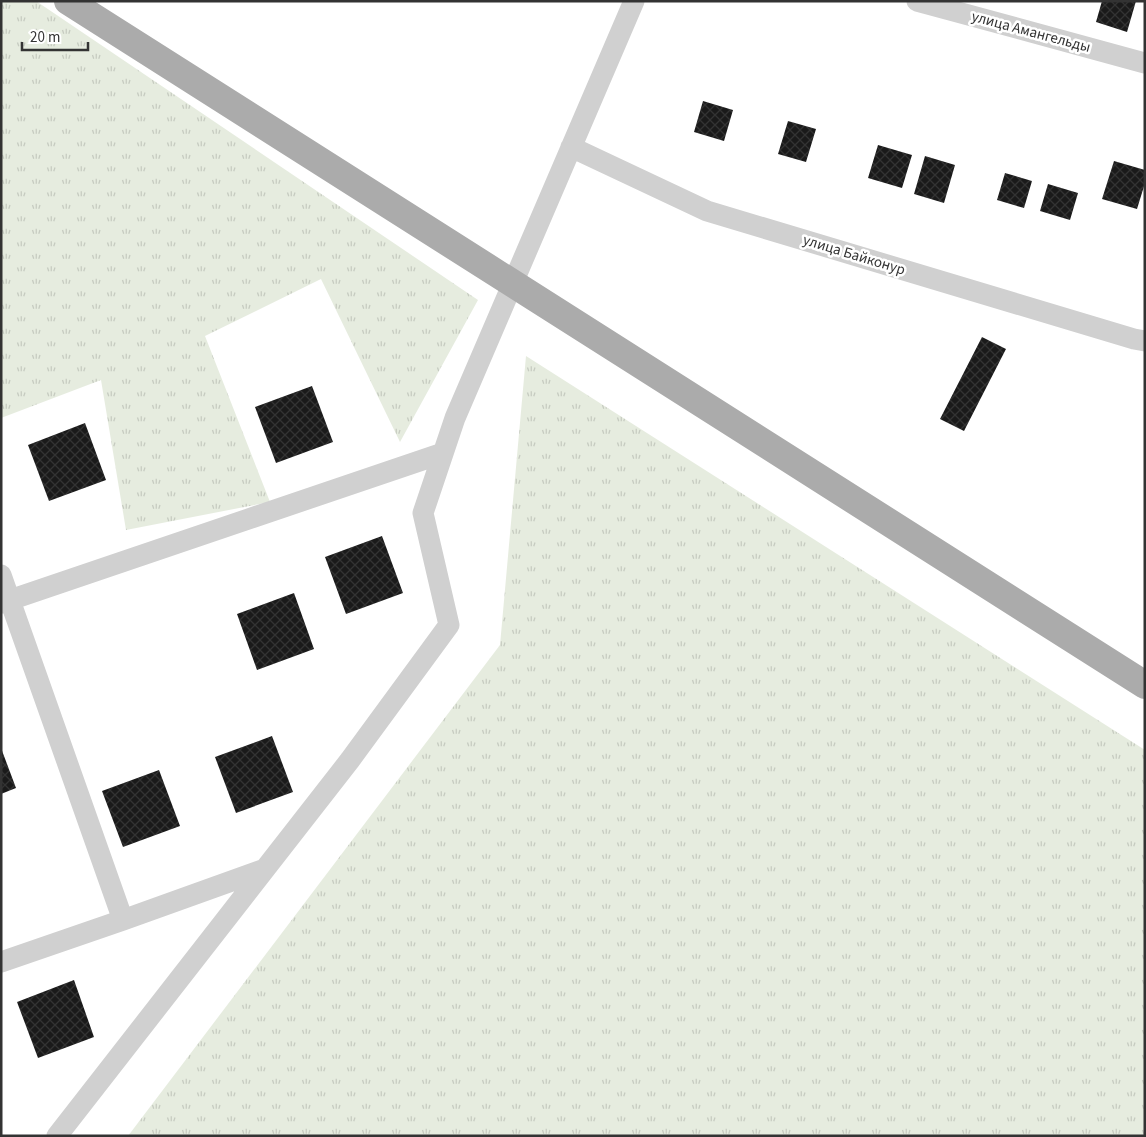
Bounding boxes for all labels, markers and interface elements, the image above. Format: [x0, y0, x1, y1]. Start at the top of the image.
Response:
street label: улица Амангельды [969, 6, 1093, 58]
scale bar [22, 20, 89, 52]
text: 20 m [30, 27, 60, 48]
street label: улица Байконур [800, 229, 908, 281]

